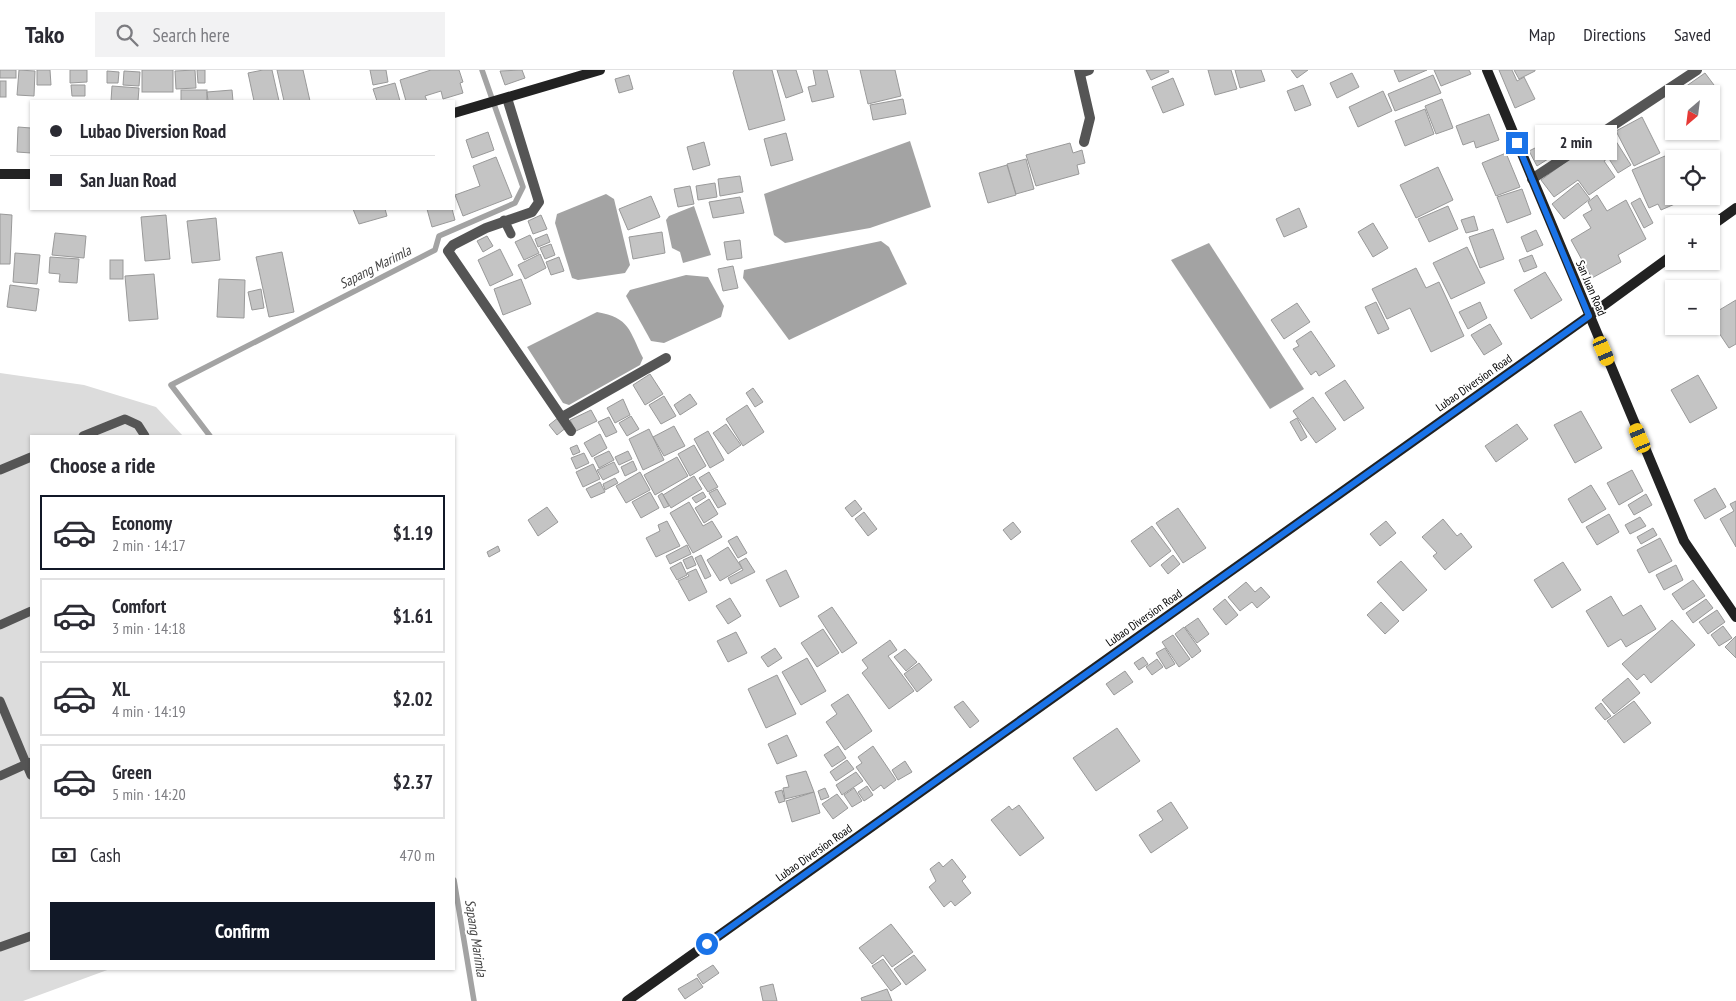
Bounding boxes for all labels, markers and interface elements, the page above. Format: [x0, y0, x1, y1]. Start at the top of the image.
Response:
search box [95, 12, 445, 57]
text: Tako [25, 19, 65, 50]
icon: search [113, 21, 141, 49]
text: Search here [153, 23, 230, 47]
text: Map [1529, 23, 1555, 46]
text: Directions [1583, 23, 1646, 46]
text: Saved [1674, 23, 1711, 46]
north arrow [1665, 85, 1720, 140]
map controls [1665, 85, 1720, 335]
text: Lubao Diversion Road [80, 119, 226, 143]
callout: 2 min [1534, 126, 1617, 160]
route end [1506, 132, 1528, 154]
text: 2 min [1560, 132, 1592, 152]
button: locate [1665, 150, 1720, 205]
text: San Juan Road [80, 168, 176, 192]
button: + [1665, 215, 1720, 270]
water label: Sapang Marimla [336, 241, 415, 293]
street label: San Juan Road [1573, 258, 1610, 318]
button: − [1665, 280, 1720, 335]
car [1591, 334, 1616, 368]
street label: Lubao Diversion Road [1433, 351, 1515, 414]
car [1627, 421, 1652, 455]
text: Choose a ride [50, 451, 155, 479]
icon: car [52, 510, 97, 555]
text: Economy [112, 511, 172, 535]
text: $1.19 [393, 521, 433, 545]
text: 2 min · 14:17 [112, 535, 186, 555]
street label: Lubao Diversion Road [1103, 586, 1185, 649]
icon: car [52, 593, 97, 638]
text: Comfort [112, 594, 166, 618]
text: $1.61 [393, 604, 433, 628]
text: 3 min · 14:18 [112, 618, 186, 638]
icon: car [52, 676, 97, 721]
text: XL [112, 677, 130, 701]
text: $2.02 [393, 687, 433, 711]
text: 4 min · 14:19 [112, 701, 186, 721]
icon: car [52, 759, 97, 804]
text: Green [112, 760, 152, 784]
text: $2.37 [393, 770, 433, 794]
text: 5 min · 14:20 [112, 784, 186, 804]
street label: Lubao Diversion Road [773, 821, 855, 884]
icon: cash [50, 841, 78, 869]
text: Cash [90, 843, 121, 867]
text: 470 m [400, 845, 435, 865]
water label: Sapang Marimla [461, 898, 491, 979]
button: Confirm [50, 902, 435, 960]
route start [696, 933, 718, 955]

